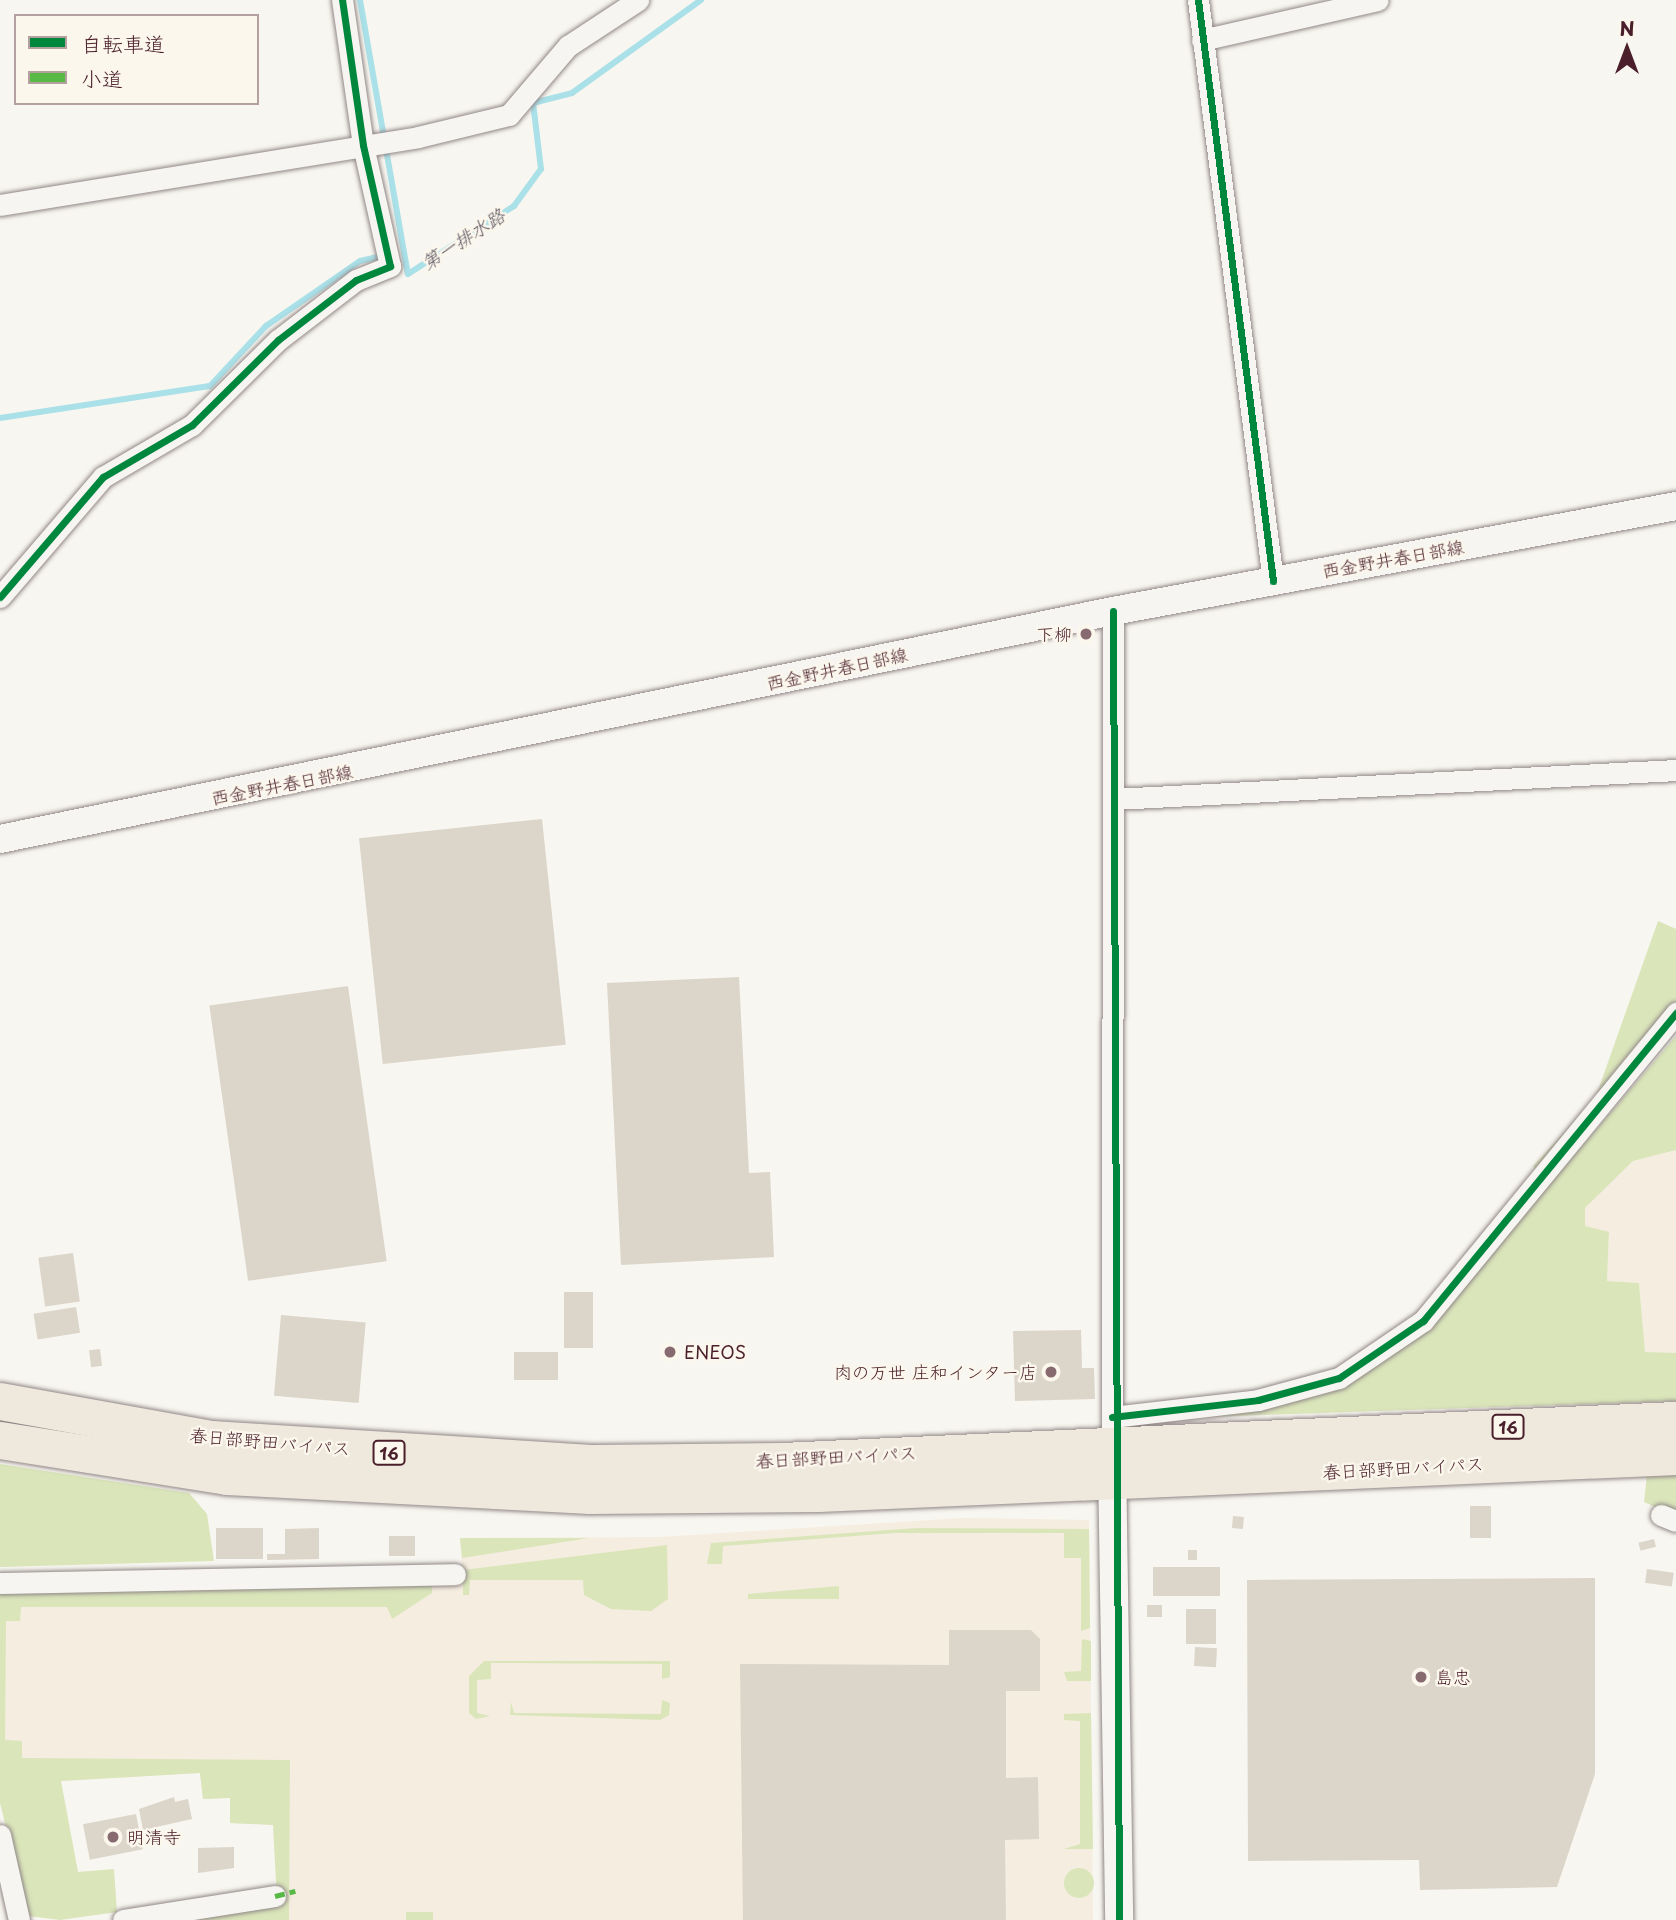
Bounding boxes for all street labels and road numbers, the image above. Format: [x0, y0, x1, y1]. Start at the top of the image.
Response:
street label: 西金野井春日部線 [1320, 536, 1466, 582]
street label: 西金野井春日部線 [764, 643, 910, 695]
street label: 西金野井春日部線 [209, 761, 355, 809]
road number: 16 [1490, 1414, 1526, 1440]
street label: 春日部野田バイパス [188, 1424, 352, 1460]
road number: 16 [372, 1441, 406, 1466]
street label: 春日部野田バイパス [755, 1442, 917, 1472]
street label: 春日部野田バイパス [1322, 1453, 1484, 1483]

